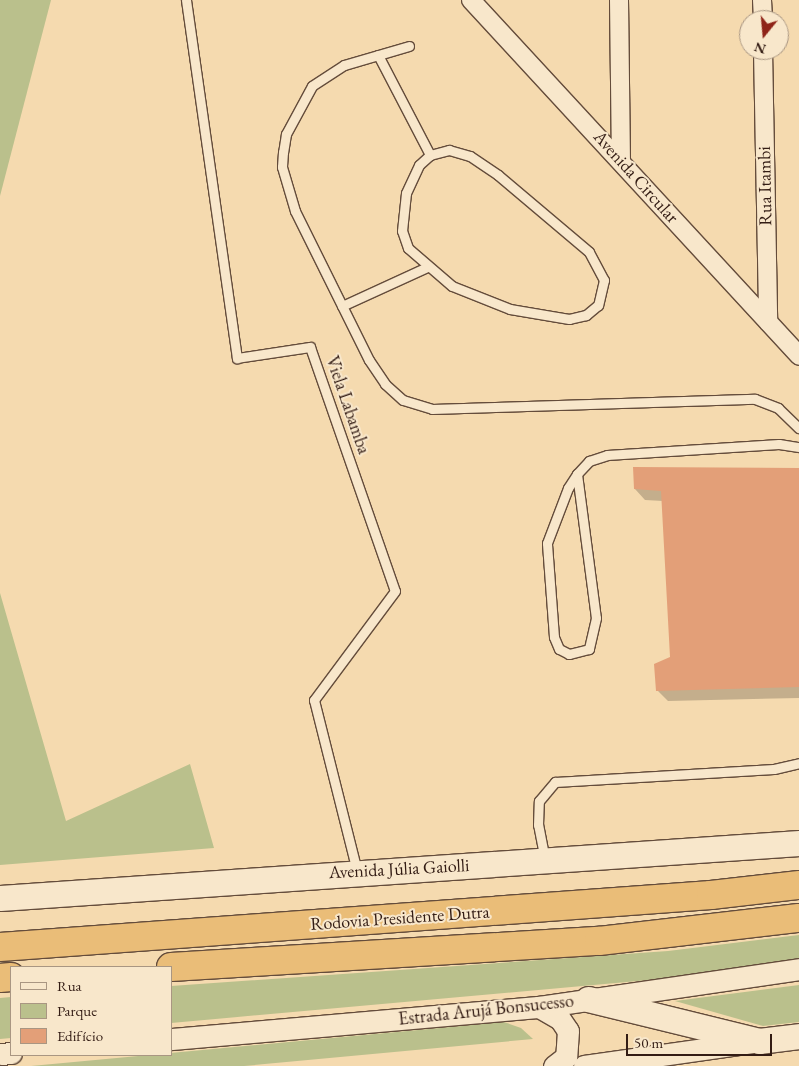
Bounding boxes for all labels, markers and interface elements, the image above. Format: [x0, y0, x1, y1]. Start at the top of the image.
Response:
north arrow [739, 10, 789, 60]
text: N [752, 38, 768, 59]
street label: Avenida Circular [589, 126, 683, 228]
street label: Rua Itambi [754, 146, 776, 226]
street label: Viela Labamba [321, 353, 375, 457]
street label: Avenida Júlia Gaiolli [328, 855, 470, 883]
street label: Rodovia Presidente Dutra [310, 901, 490, 935]
legend [10, 966, 172, 1056]
text: Rua [57, 976, 82, 995]
street label: Estrada Arujá Bonsucesso [397, 990, 575, 1030]
text: Parque [57, 1001, 97, 1020]
scale bar [629, 1024, 775, 1056]
text: Edifício [57, 1026, 103, 1045]
text: 50 m [634, 1033, 663, 1052]

